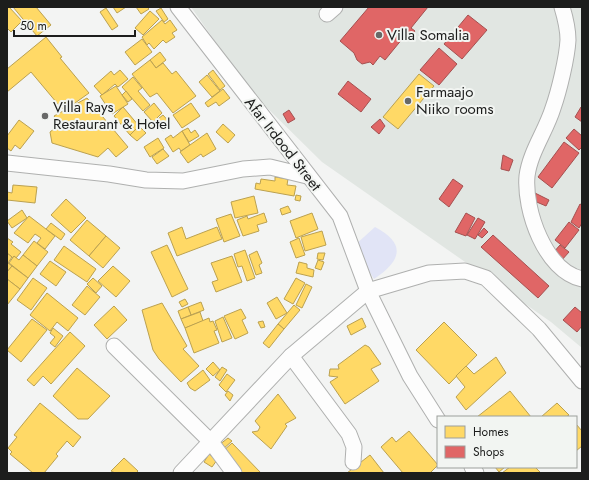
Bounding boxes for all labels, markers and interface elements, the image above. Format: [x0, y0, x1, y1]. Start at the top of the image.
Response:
scale bar [14, 12, 135, 38]
text: 50 m [20, 17, 47, 35]
place label: Villa Somalia [387, 24, 469, 46]
marker: Villa Somalia [374, 30, 384, 40]
place label: Farmaajo Niiko rooms [416, 81, 494, 120]
street label: Afar Irdood Street [239, 92, 327, 196]
place label: Villa Rays Restaurant & Hotel [53, 96, 171, 135]
marker: Farmaajo Niiko rooms [403, 96, 413, 106]
marker: Villa Rays Restaurant & Hotel [40, 111, 50, 121]
legend [437, 416, 577, 468]
text: Homes [473, 423, 509, 441]
text: Shops [473, 443, 504, 461]

